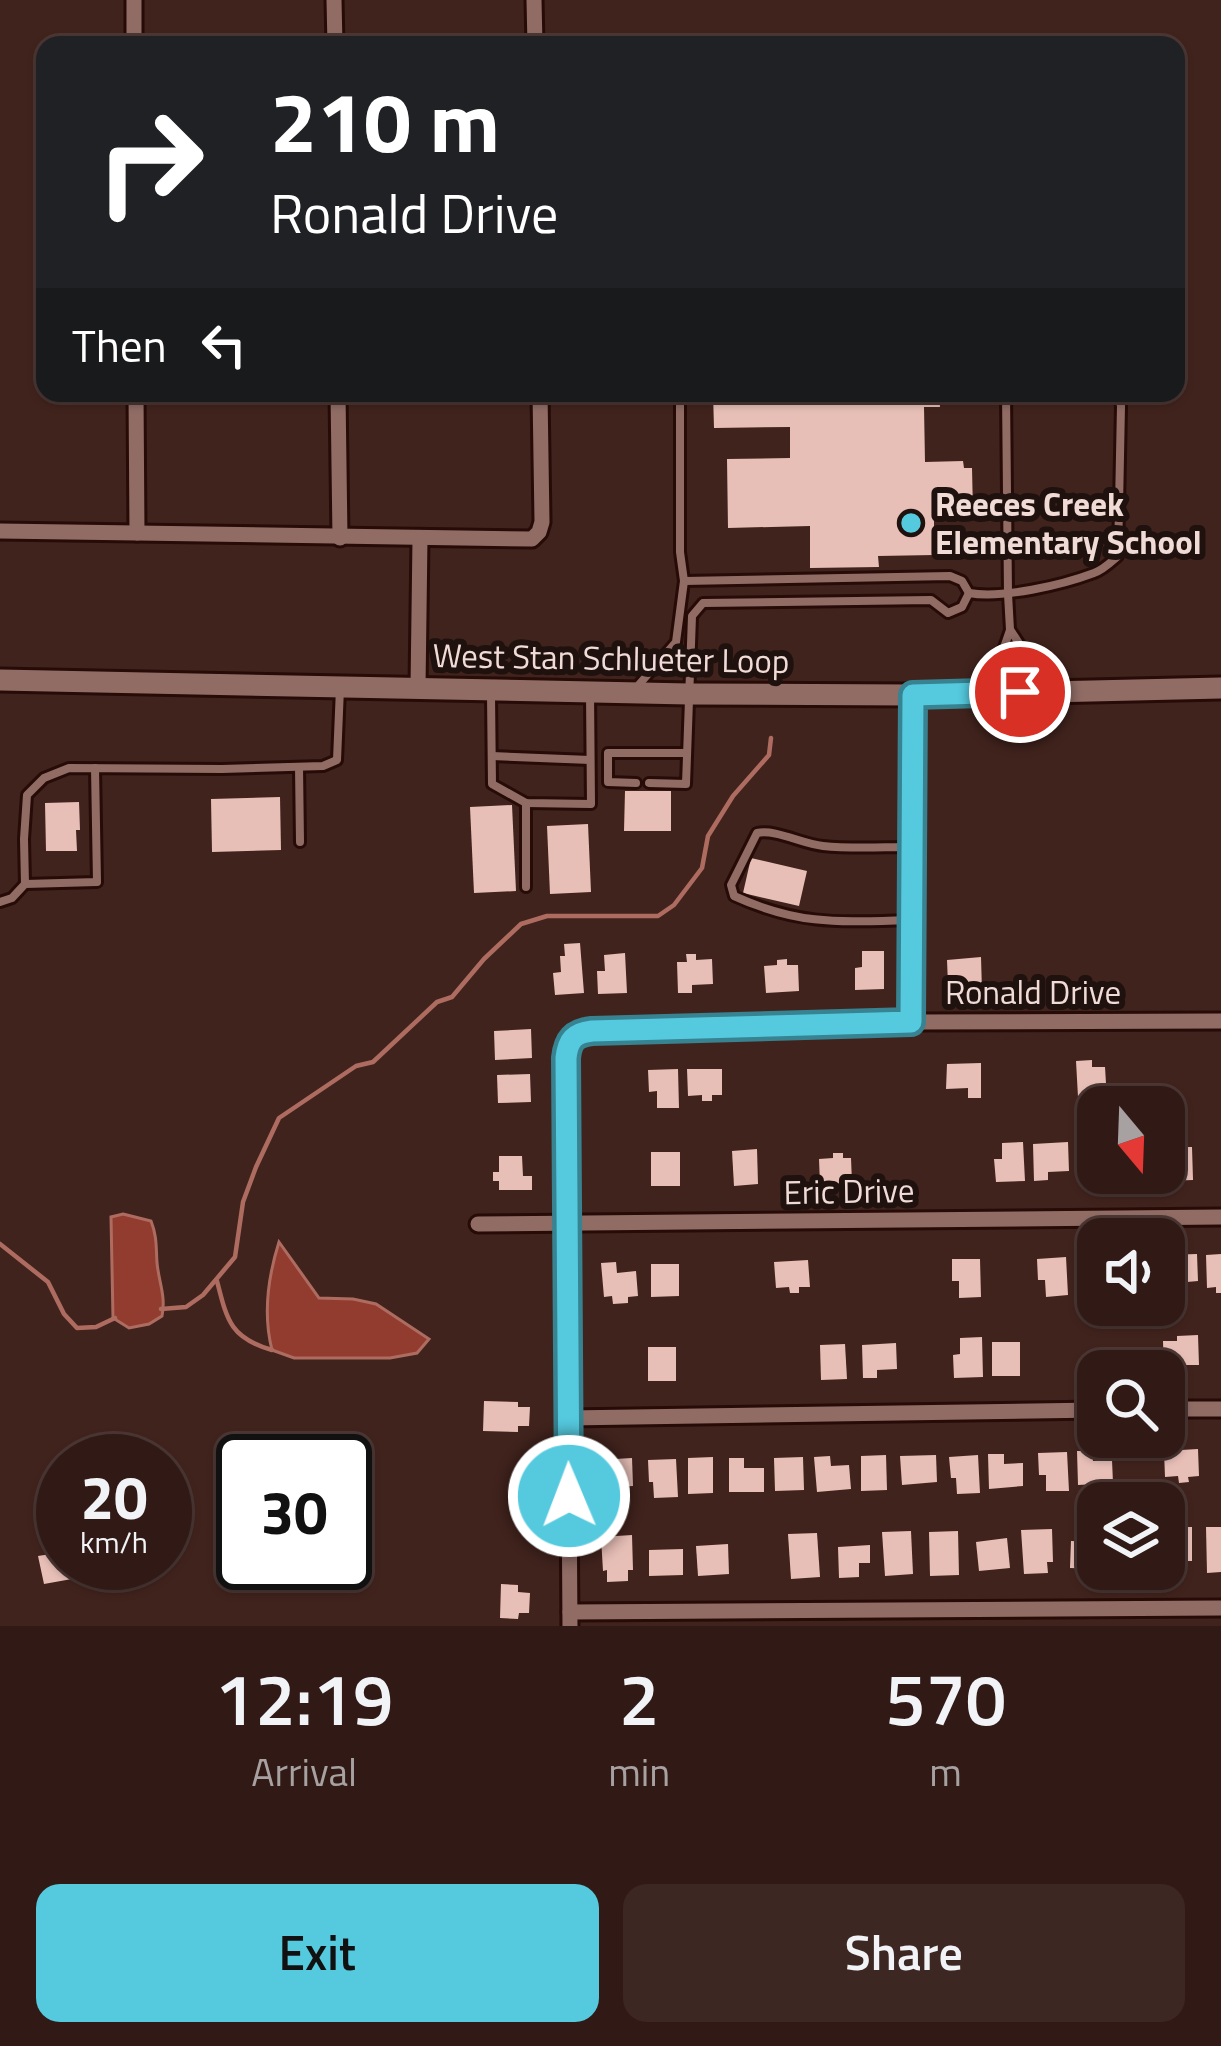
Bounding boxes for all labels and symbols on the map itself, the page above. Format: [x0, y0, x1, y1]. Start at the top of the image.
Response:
place label: Reeces Creek Elementary School [935, 479, 1202, 567]
marker: Reeces Creek Elementary School [898, 510, 924, 536]
street label: West Stan Schlueter Loop [432, 630, 790, 686]
pin [969, 641, 1071, 743]
street label: Ronald Drive [945, 967, 1121, 1017]
north arrow [1077, 1086, 1185, 1194]
street label: Eric Drive [783, 1165, 915, 1217]
position arrow [506, 1433, 632, 1559]
speed limit sign: 30 [216, 1434, 372, 1590]

